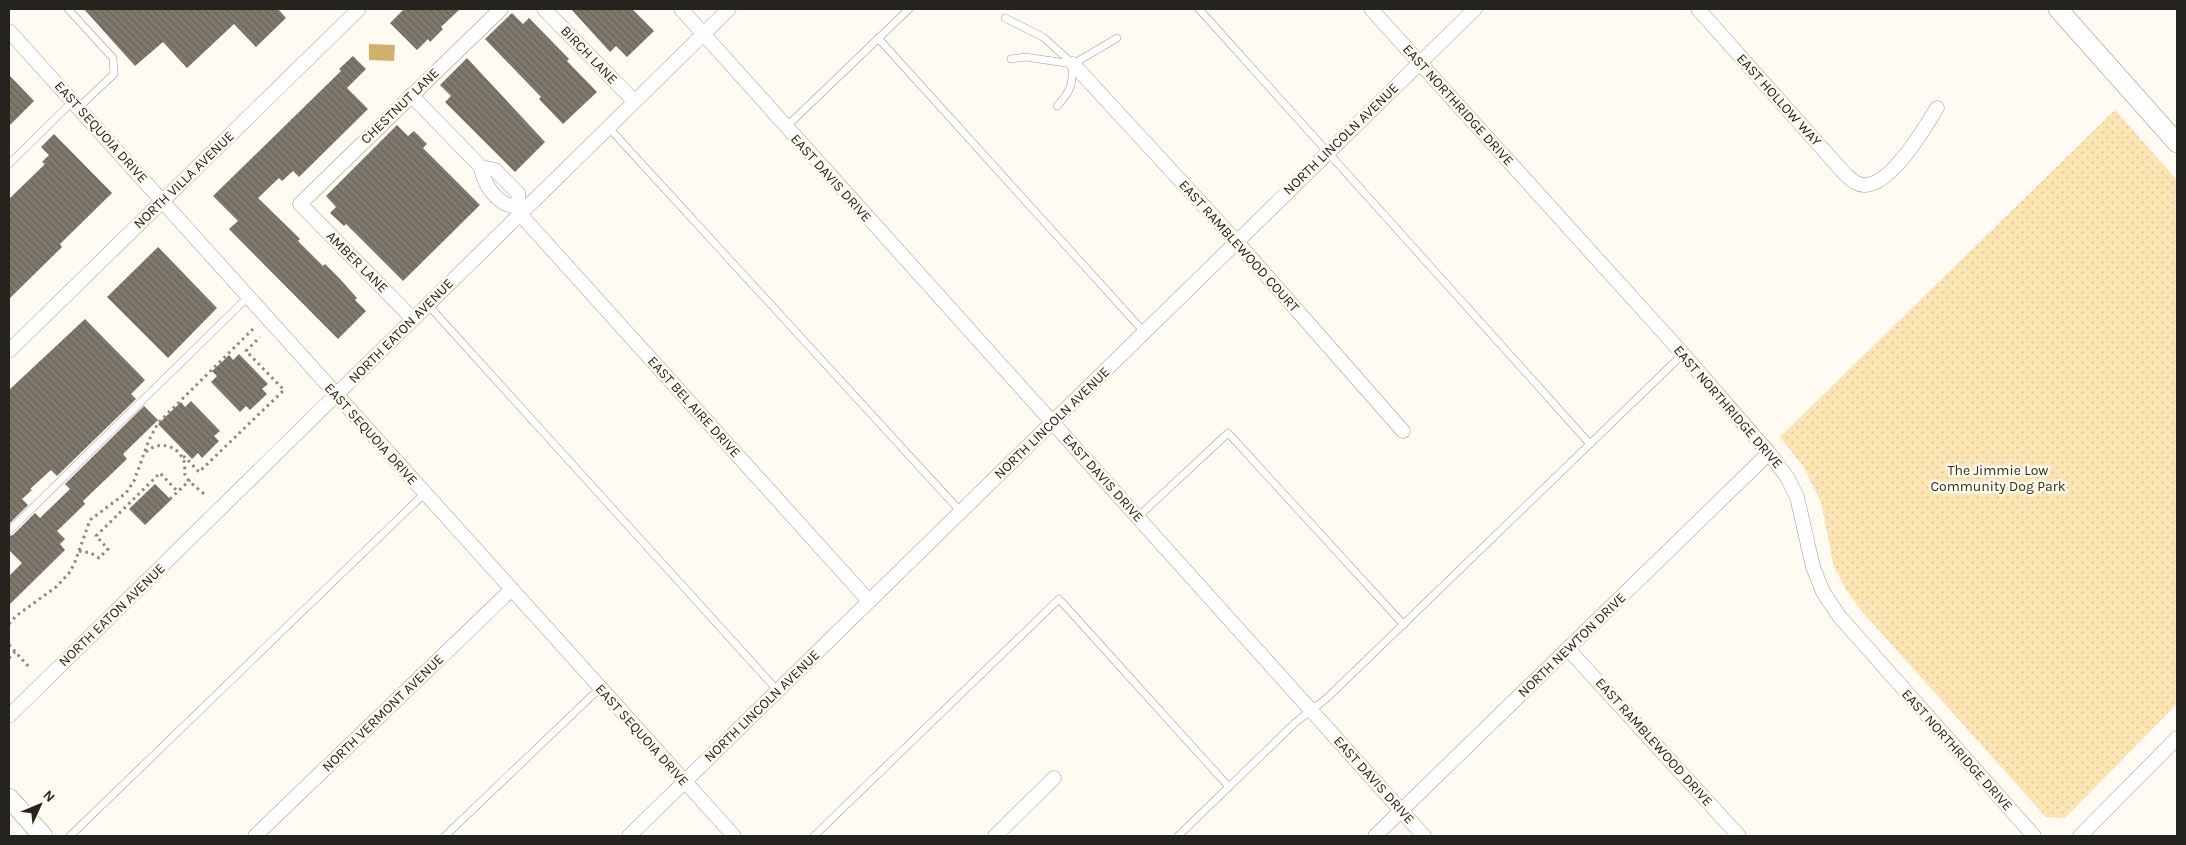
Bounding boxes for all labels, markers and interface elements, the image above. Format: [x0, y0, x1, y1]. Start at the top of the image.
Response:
street label: BIRCH LANE [557, 22, 621, 88]
street label: EAST NORTHRIDGE DRIVE [1399, 41, 1517, 169]
street label: EAST HOLLOW WAY [1733, 50, 1825, 150]
street label: CHESTNUT LANE [357, 64, 443, 148]
street label: EAST SEQUOIA DRIVE [51, 78, 151, 186]
street label: NORTH LINCOLN AVENUE [1280, 79, 1402, 199]
street label: NORTH VILLA AVENUE [130, 128, 238, 232]
street label: EAST DAVIS DRIVE [787, 130, 875, 226]
street label: EAST RAMBLEWOOD COURT [1175, 176, 1303, 316]
street label: AMBER LANE [323, 228, 391, 296]
street label: NORTH EATON AVENUE [345, 275, 457, 387]
street label: EAST NORTHRIDGE DRIVE [1670, 342, 1786, 472]
street label: EAST BEL AIRE DRIVE [644, 353, 744, 461]
street label: NORTH LINCOLN AVENUE [991, 363, 1113, 483]
street label: EAST SEQUOIA DRIVE [321, 380, 421, 488]
street label: EAST DAVIS DRIVE [1059, 430, 1147, 526]
park label: The Jimmie Low Community Dog Park [1930, 462, 2066, 495]
street label: NORTH EATON AVENUE [55, 560, 169, 670]
street label: NORTH NEWTON DRIVE [1515, 589, 1629, 701]
street label: NORTH LINCOLN AVENUE [701, 646, 823, 766]
street label: NORTH VERMONT AVENUE [319, 651, 447, 775]
street label: EAST RAMBLEWOOD DRIVE [1592, 674, 1716, 810]
street label: EAST SEQUOIA DRIVE [592, 681, 692, 789]
street label: EAST NORTHRIDGE DRIVE [1898, 686, 2016, 814]
street label: EAST DAVIS DRIVE [1330, 732, 1418, 828]
north arrow [15, 780, 65, 830]
text: N [39, 787, 59, 806]

